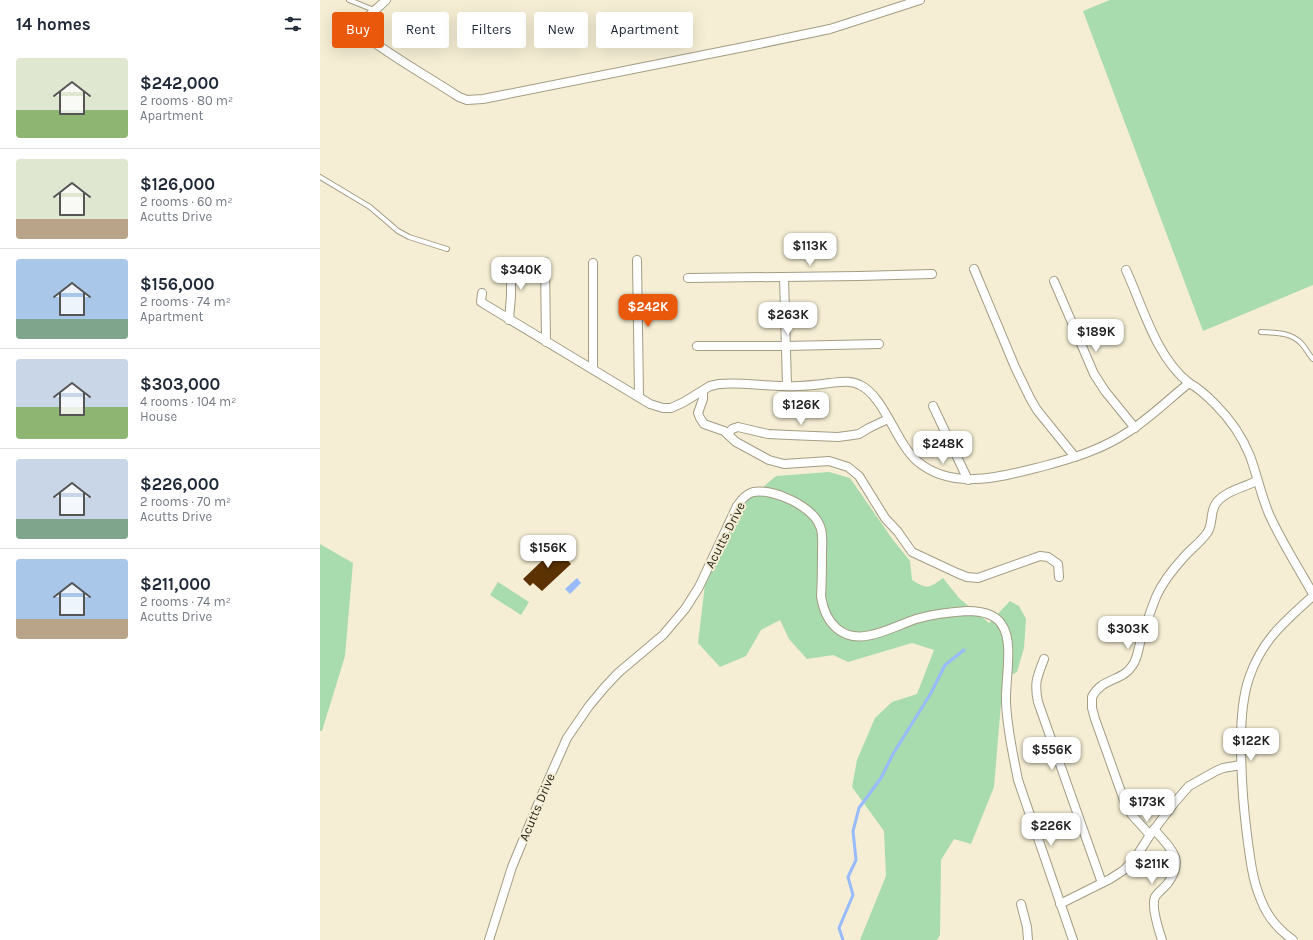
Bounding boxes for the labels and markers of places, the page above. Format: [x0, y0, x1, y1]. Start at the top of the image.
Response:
pin: $113K [782, 233, 838, 267]
pin: $340K [493, 257, 549, 291]
pin: $242K [620, 294, 676, 328]
pin: $263K [760, 302, 816, 336]
pin: $189K [1068, 319, 1124, 353]
pin: $126K [773, 392, 829, 426]
pin: $248K [915, 431, 971, 465]
pin: $156K [520, 535, 576, 569]
pin: $303K [1100, 616, 1156, 650]
pin: $122K [1223, 728, 1279, 762]
pin: $556K [1024, 737, 1080, 771]
pin: $173K [1119, 789, 1175, 823]
pin: $226K [1023, 813, 1079, 847]
pin: $211K [1124, 851, 1180, 885]

